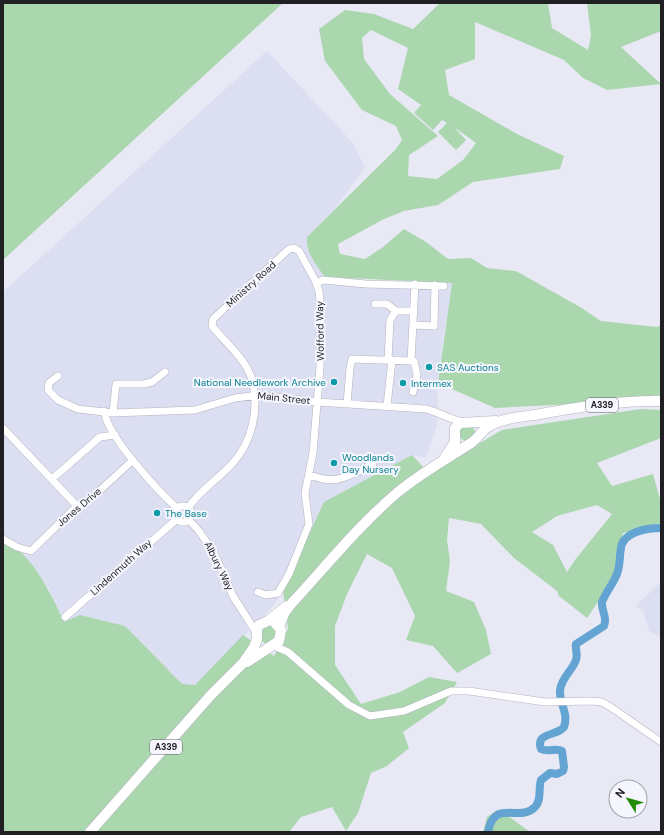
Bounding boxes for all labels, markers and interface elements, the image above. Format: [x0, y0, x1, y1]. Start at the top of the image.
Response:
street label: Ministry Road [223, 258, 279, 310]
street label: Wofford Way [313, 300, 327, 361]
place label: SAS Auctions [437, 361, 499, 374]
marker: SAS Auctions [424, 362, 434, 372]
place label: National Needlework Archive [194, 376, 326, 389]
marker: National Needlework Archive [329, 377, 339, 387]
place label: Intermex [411, 377, 452, 390]
marker: Intermex [398, 378, 408, 388]
street label: Main Street [257, 389, 311, 407]
road number: A339 [586, 398, 618, 412]
place label: Woodlands Day Nursery [342, 451, 399, 476]
marker: Woodlands Day Nursery [329, 458, 339, 468]
street label: Jones Drive [54, 485, 104, 529]
place label: The Base [165, 507, 207, 520]
marker: The Base [152, 508, 162, 518]
street label: Lindenmuth Way [88, 536, 155, 598]
street label: Albury Way [202, 539, 237, 593]
road number: A339 [150, 740, 182, 754]
north arrow [608, 779, 648, 819]
text: N [612, 786, 628, 800]

